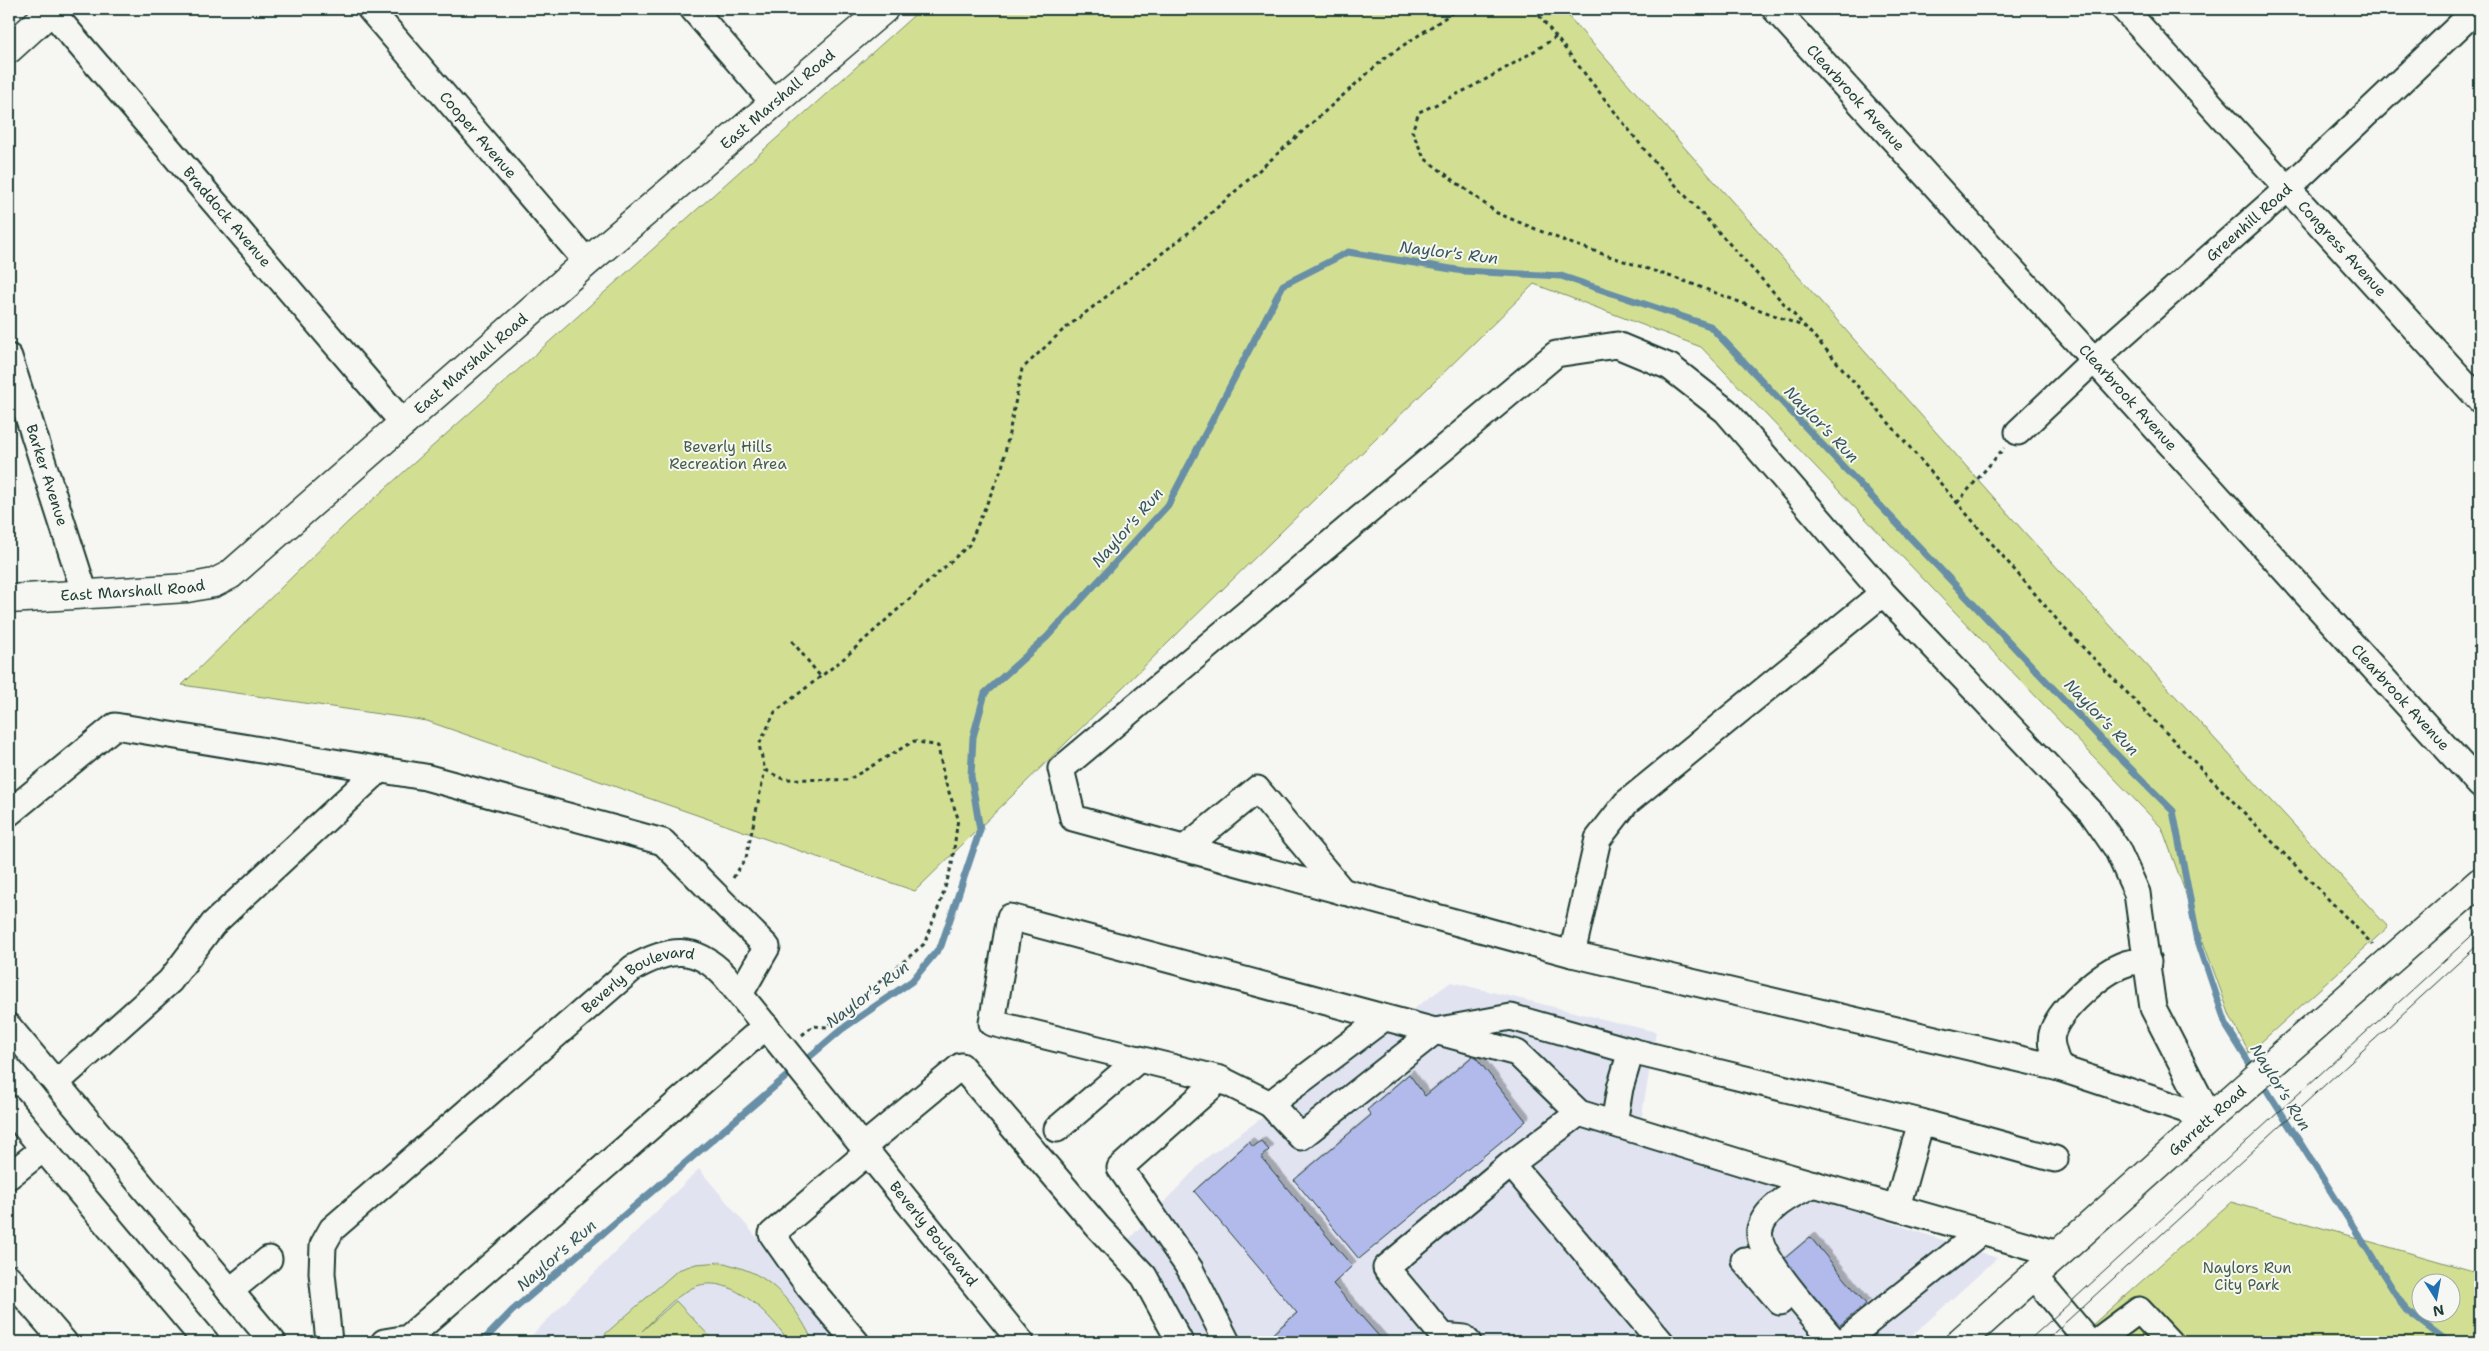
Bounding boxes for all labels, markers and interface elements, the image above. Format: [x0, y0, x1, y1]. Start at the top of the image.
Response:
street label: Clearbrook Avenue [1802, 40, 1909, 155]
street label: East Marshall Road [716, 45, 840, 154]
street label: Cooper Avenue [435, 87, 521, 183]
street label: Braddock Avenue [179, 163, 276, 271]
street label: Greenhill Road [2202, 179, 2297, 266]
street label: Congress Avenue [2293, 196, 2391, 301]
water label: Naylor's Run [1398, 236, 1499, 269]
street label: East Marshall Road [410, 308, 532, 419]
street label: Clearbrook Avenue [2074, 340, 2182, 455]
water label: Naylor's Run [1780, 381, 1864, 467]
street label: Barker Avenue [21, 422, 73, 529]
park label: Beverly Hills Recreation Area [669, 437, 787, 474]
water label: Naylor's Run [1087, 483, 1168, 572]
street label: East Marshall Road [60, 575, 207, 606]
street label: Clearbrook Avenue [2347, 640, 2454, 755]
water label: Naylor's Run [2060, 674, 2144, 760]
street label: Beverly Boulevard [577, 942, 697, 1018]
water label: Naylor's Run [821, 956, 913, 1033]
water label: Naylor's Run [2245, 1040, 2316, 1135]
street label: Garrett Road [2164, 1081, 2251, 1160]
street label: Beverly Boulevard [885, 1177, 982, 1291]
water label: Naylor's Run [512, 1215, 601, 1296]
park label: Naylors Run City Park [2203, 1258, 2291, 1295]
north arrow [2412, 1274, 2462, 1324]
text: N [2431, 1301, 2446, 1321]

